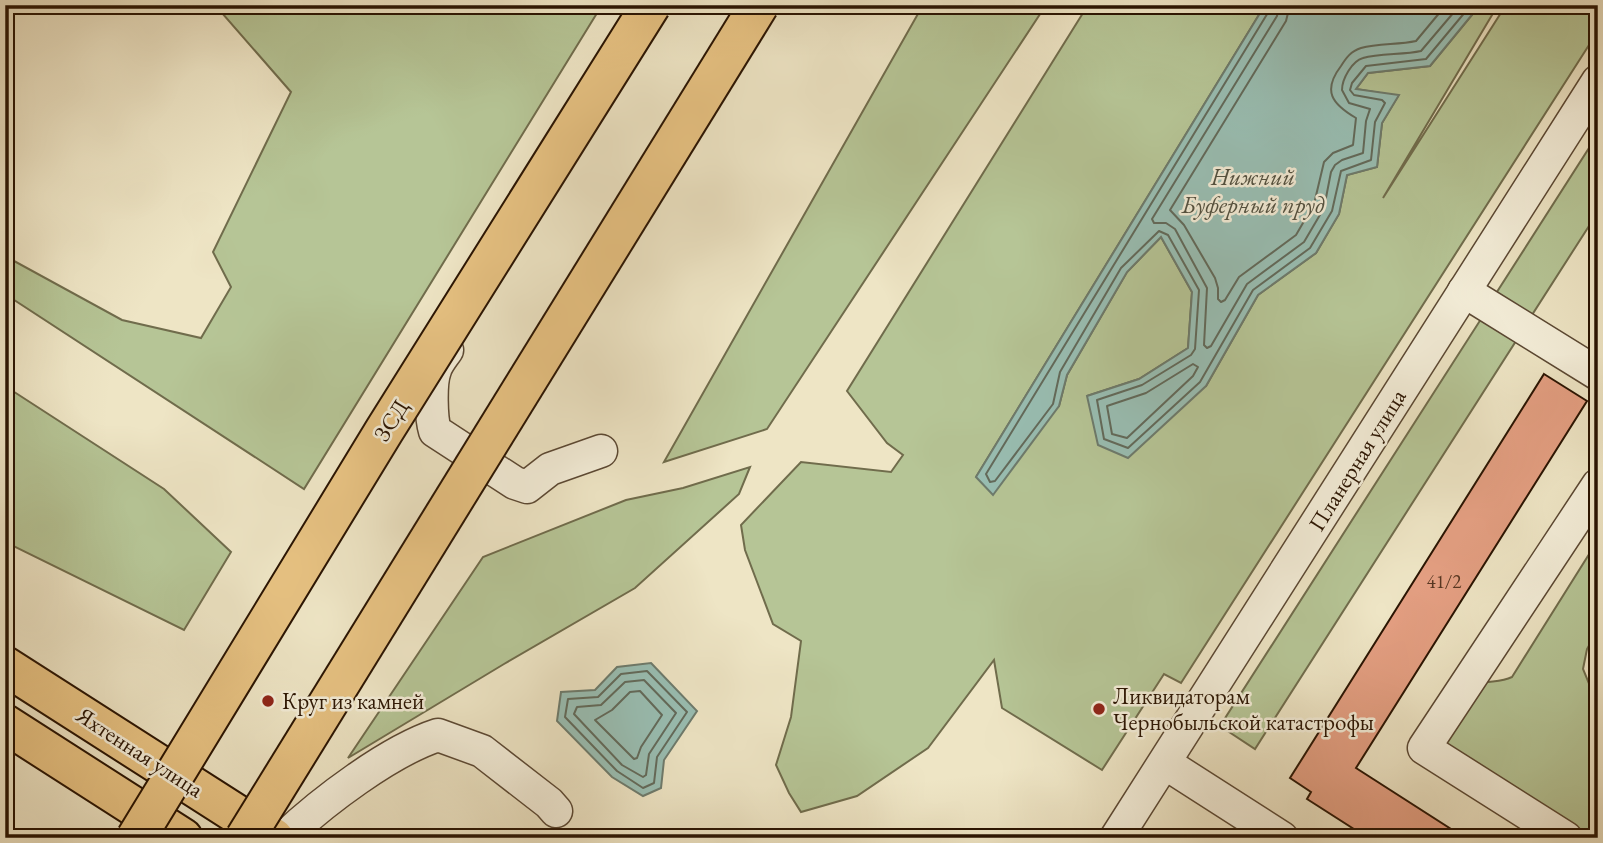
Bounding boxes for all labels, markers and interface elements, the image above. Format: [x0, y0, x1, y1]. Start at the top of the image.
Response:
water label: Нижний Буферный пруд [1180, 161, 1325, 220]
street label: Планерная улица [1301, 383, 1413, 537]
street label: ЗСД [367, 393, 415, 447]
house number: 41/2 [1427, 569, 1461, 594]
place label: Ликвидаторам Чернобыльской катастрофы [1113, 681, 1374, 737]
place label: Круг из камней [282, 686, 424, 716]
marker: Круг из камней [260, 693, 276, 709]
street label: Яхтенная улица [70, 699, 210, 805]
marker: Ликвидаторам Чернобыльской катастрофы [1091, 701, 1107, 717]

